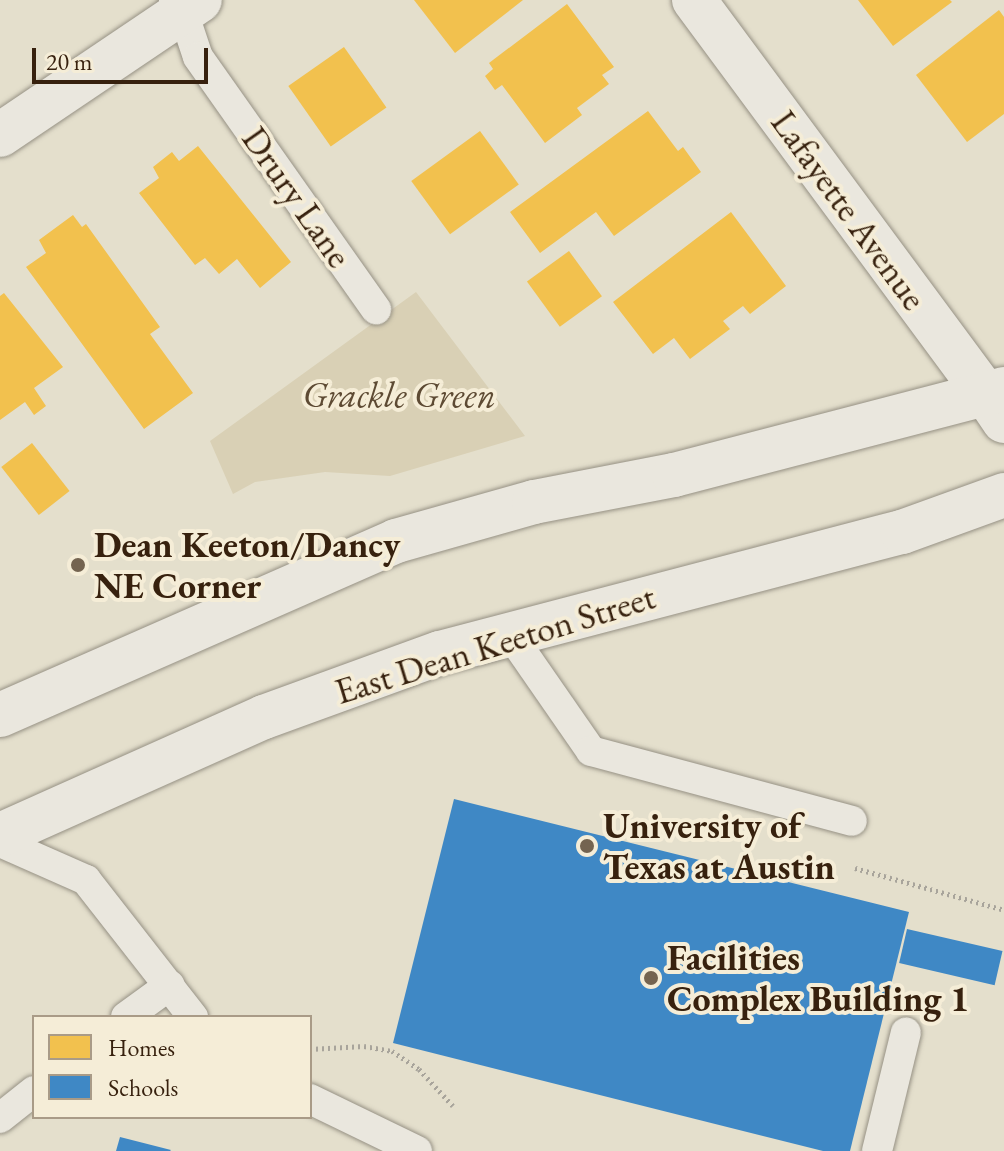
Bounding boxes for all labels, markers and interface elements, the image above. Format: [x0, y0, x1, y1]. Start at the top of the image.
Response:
scale bar [36, 32, 212, 82]
text: 20 m [46, 46, 93, 77]
street label: Lafayette Avenue [762, 102, 936, 318]
street label: Drury Lane [233, 118, 361, 276]
park label: Grackle Green [302, 373, 496, 417]
place label: Dean Keeton/Dancy NE Corner [94, 522, 400, 607]
marker: Dean Keeton/Dancy NE Corner [69, 556, 87, 574]
street label: East Dean Keeton Street [330, 575, 660, 713]
place label: University of Texas at Austin [603, 803, 835, 888]
marker: University of Texas at Austin [578, 837, 596, 855]
place label: Facilities Complex Building 1 [667, 935, 969, 1020]
marker: Facilities Complex Building 1 [642, 969, 660, 987]
legend [32, 1015, 312, 1119]
text: Homes [108, 1032, 175, 1063]
text: Schools [108, 1072, 178, 1103]

